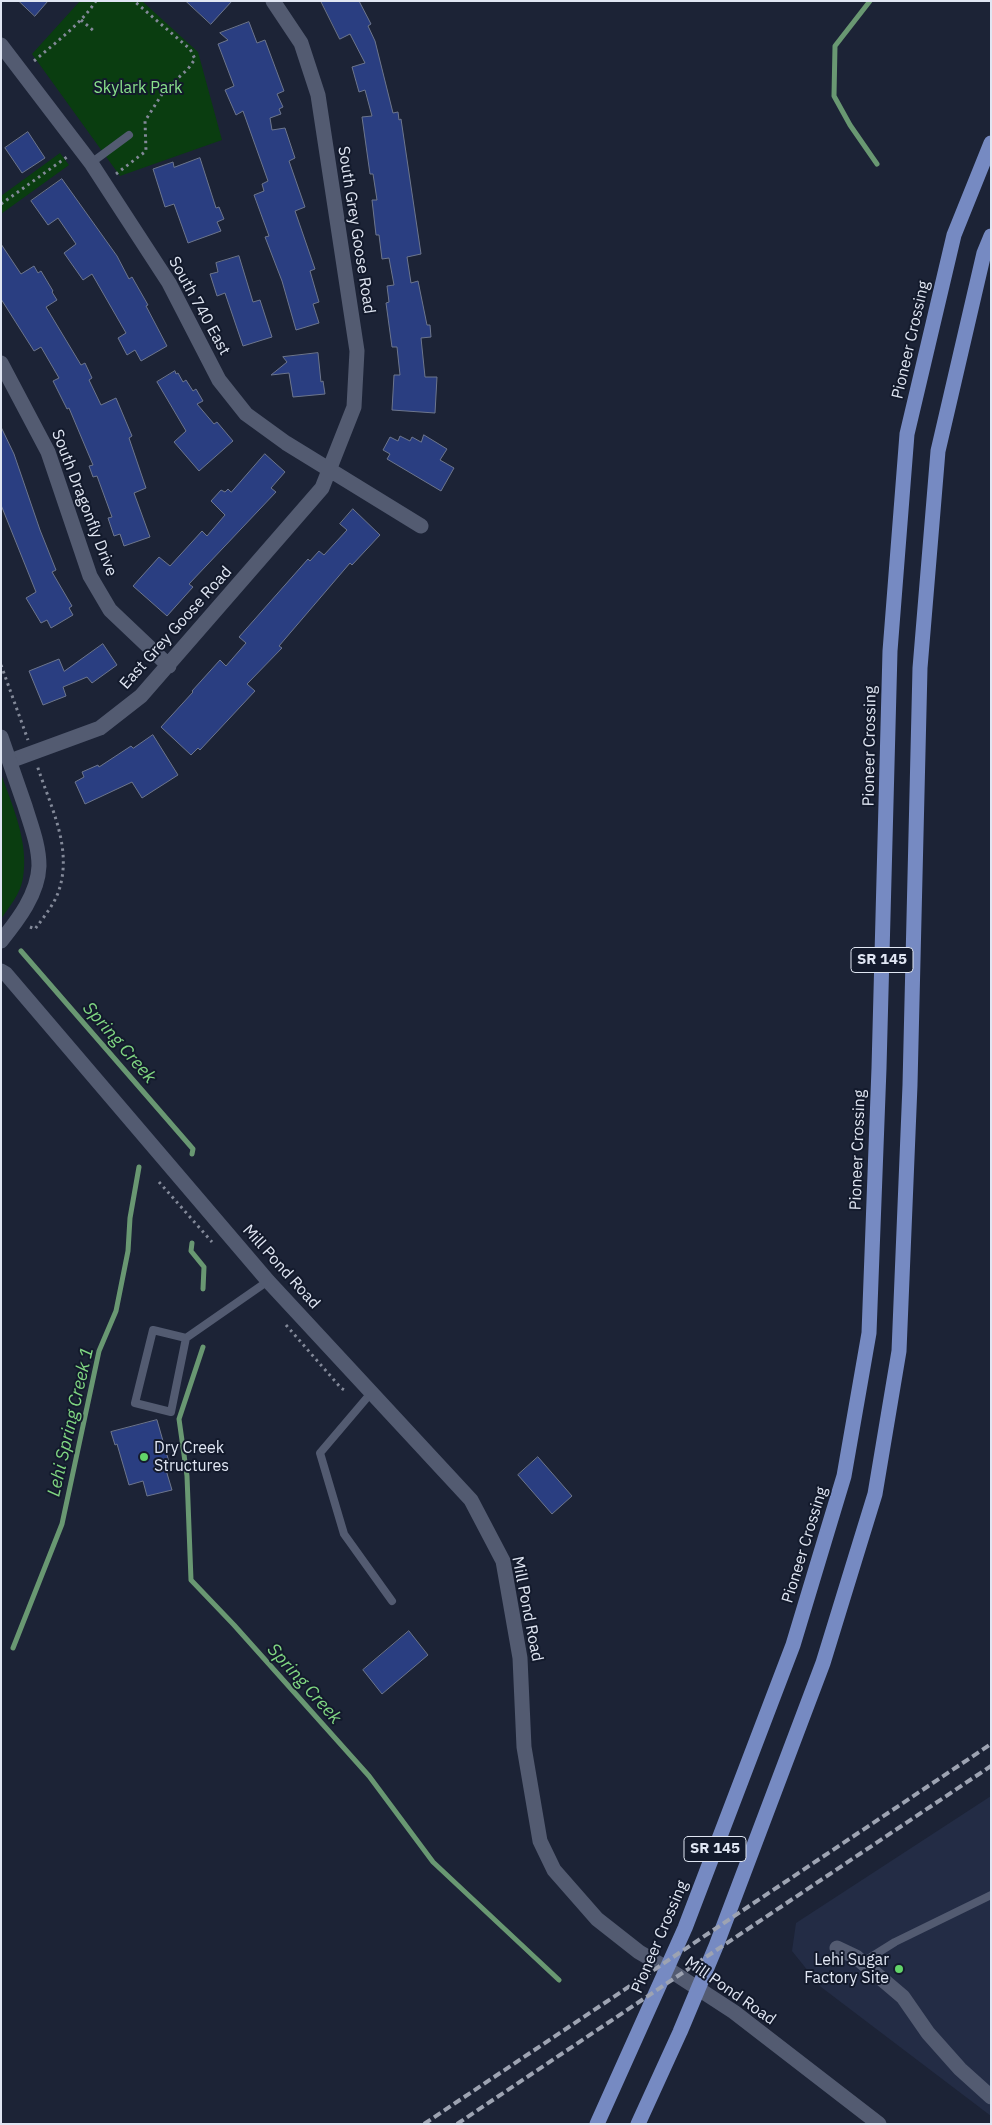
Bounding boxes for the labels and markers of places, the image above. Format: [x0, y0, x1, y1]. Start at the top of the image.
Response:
place label: Dry Creek Structures [154, 1438, 229, 1476]
marker: Dry Creek Structures [138, 1451, 150, 1463]
place label: Lehi Sugar Factory Site [804, 1950, 889, 1988]
marker: Lehi Sugar Factory Site [893, 1963, 905, 1975]

